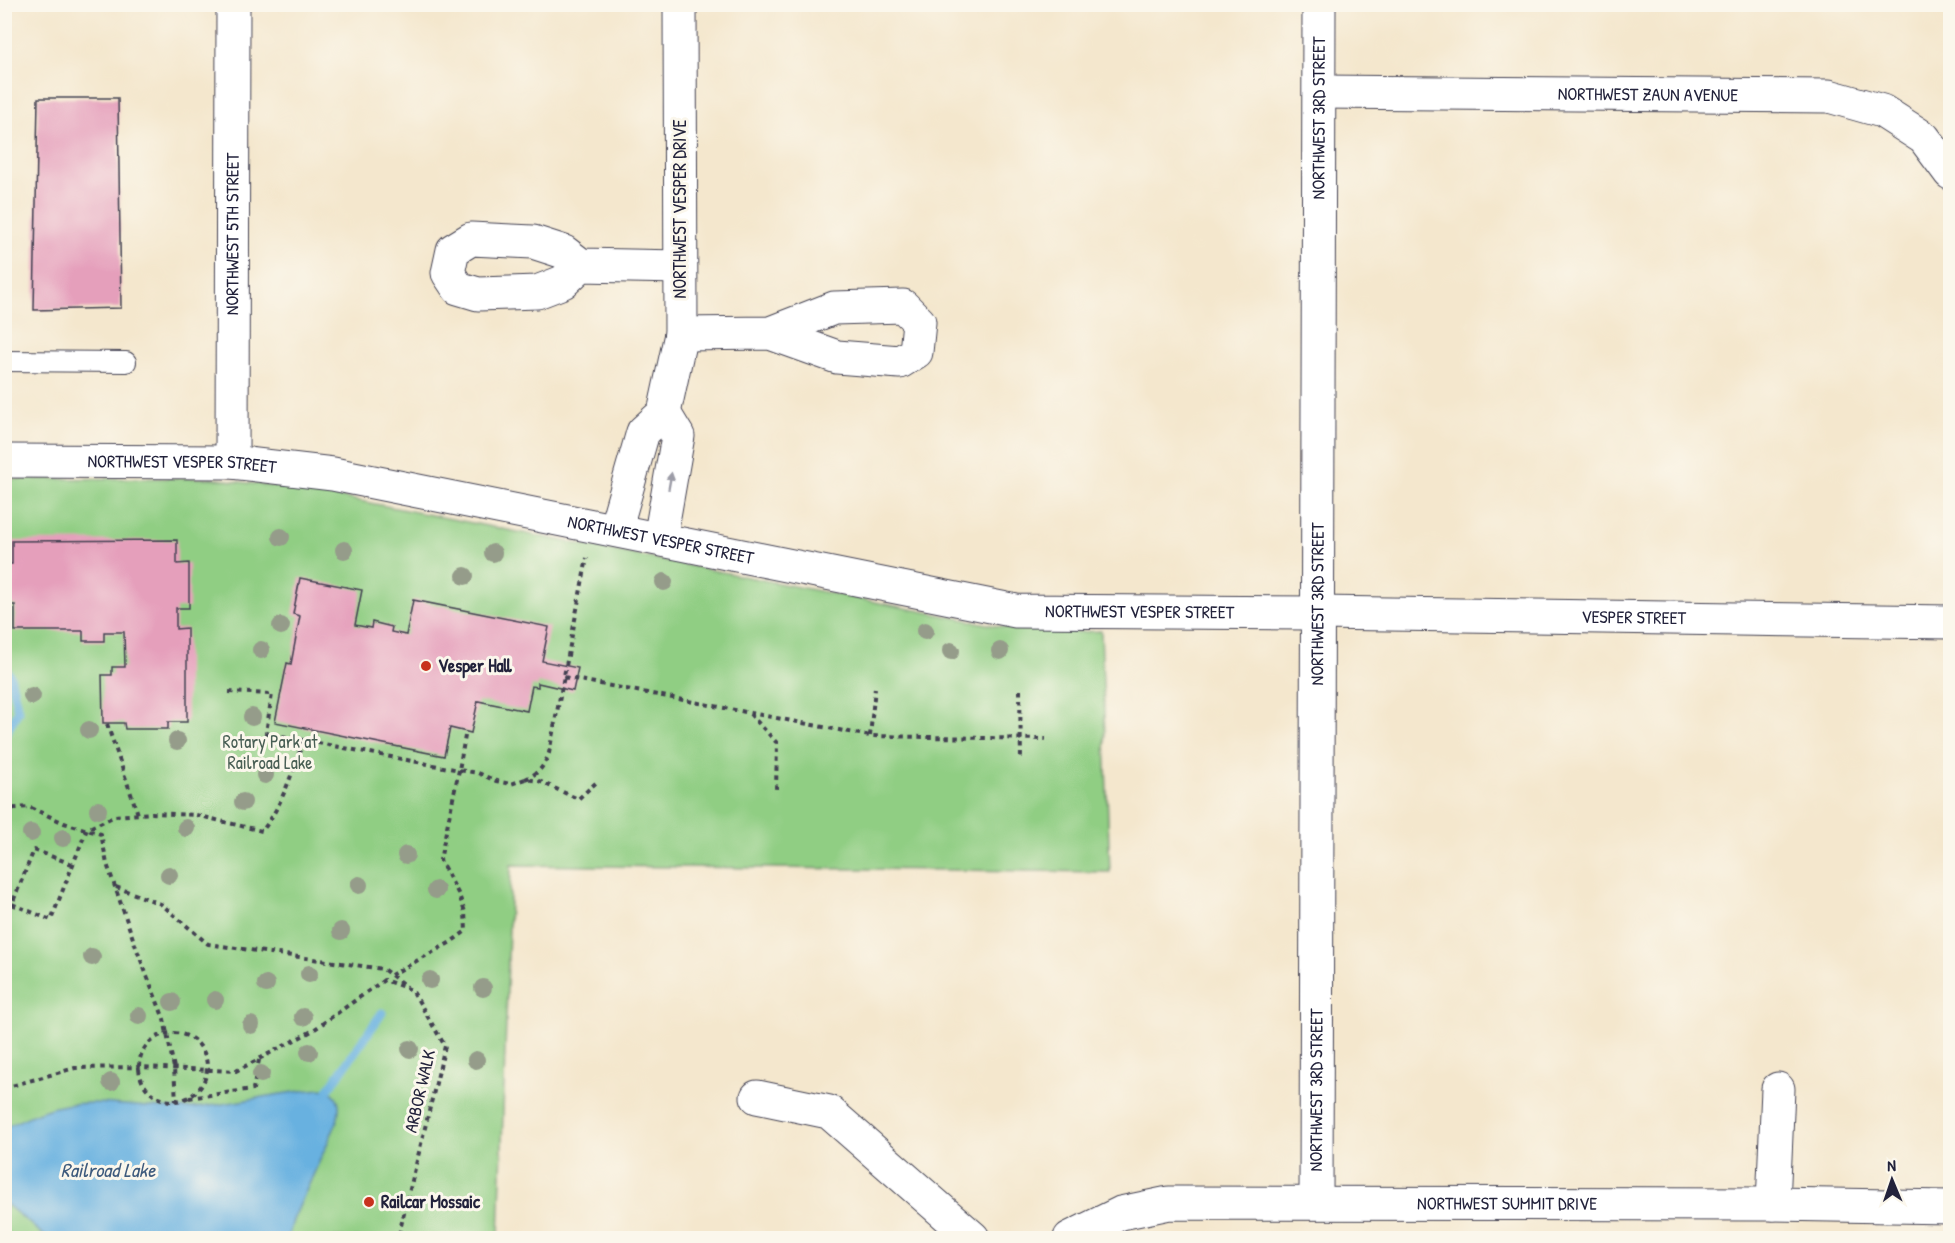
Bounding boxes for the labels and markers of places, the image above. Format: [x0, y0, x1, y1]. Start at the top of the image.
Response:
place label: Vesper Hall [438, 653, 513, 679]
marker: Vesper Hall [419, 659, 433, 673]
place label: Railcar Mossaic [381, 1189, 481, 1214]
marker: Railcar Mossaic [362, 1195, 376, 1209]

